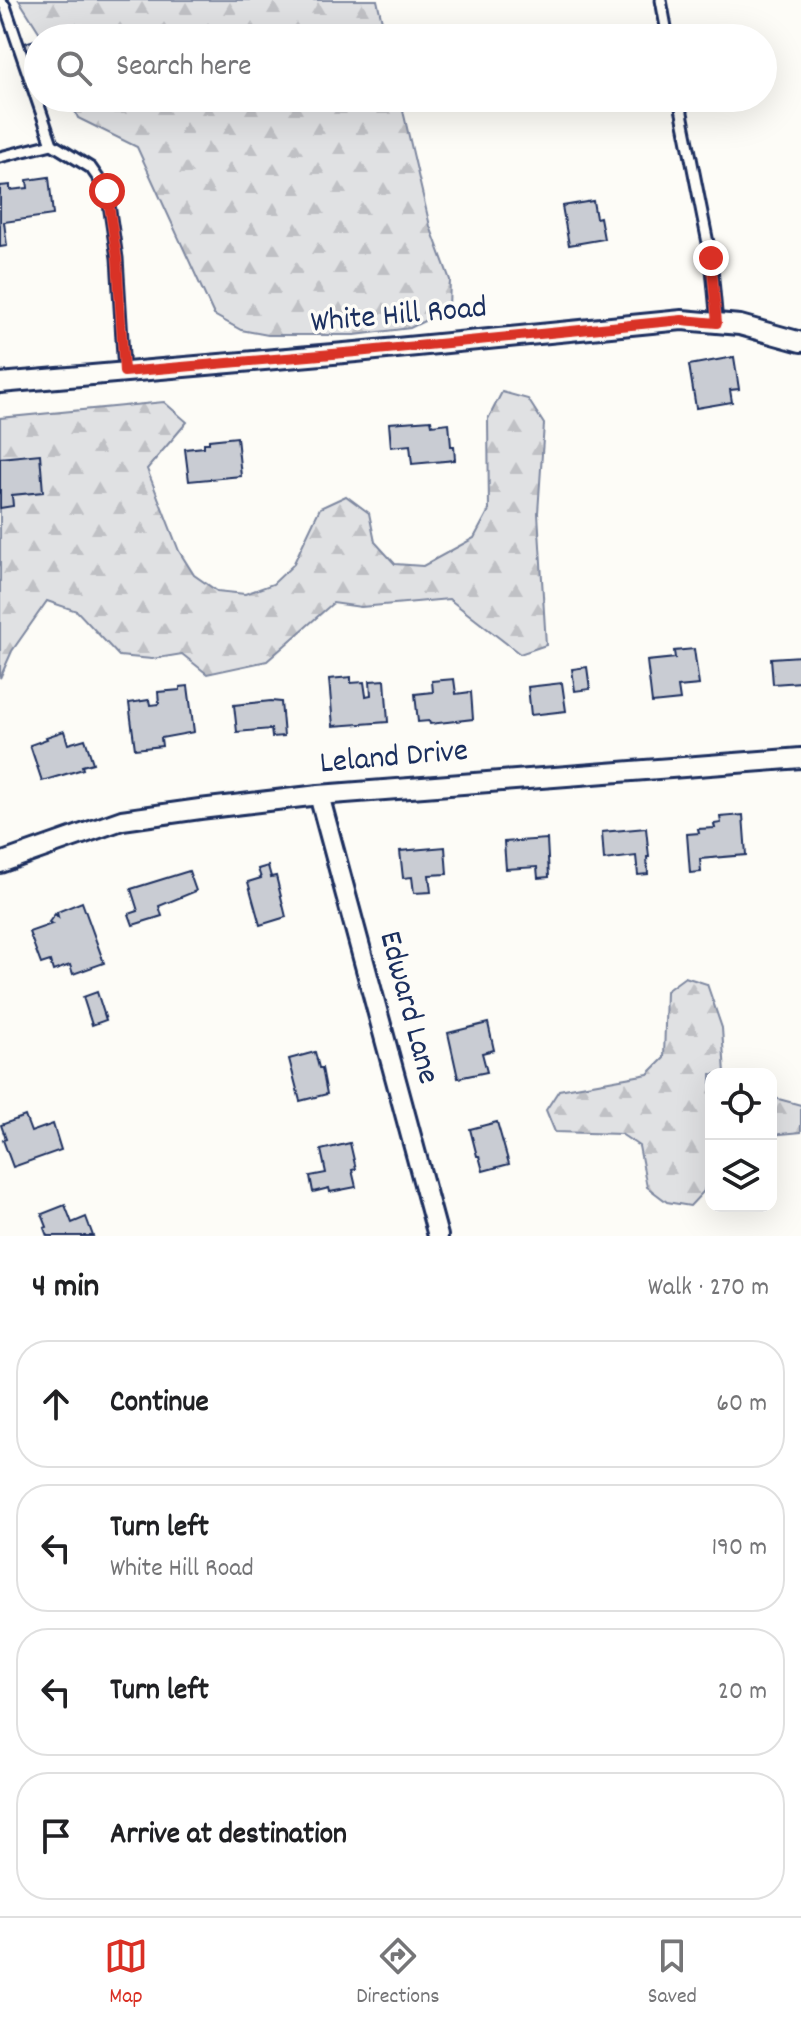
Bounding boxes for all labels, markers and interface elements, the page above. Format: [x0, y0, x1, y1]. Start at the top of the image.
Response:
search box [24, 24, 777, 112]
icon: search [52, 46, 96, 90]
text: Search here [116, 47, 252, 90]
route start [89, 173, 125, 209]
route end [693, 240, 729, 276]
street label: White Hill Road [309, 286, 489, 348]
street label: Leland Drive [318, 730, 470, 788]
street label: Edward Lane [365, 927, 449, 1089]
map controls [705, 1068, 777, 1212]
button: locate [705, 1068, 777, 1140]
button: layers [705, 1140, 777, 1212]
text: 4 min [32, 1264, 99, 1313]
text: Walk · 270 m [648, 1270, 769, 1307]
icon: ahead [34, 1382, 78, 1426]
text: Continue [110, 1383, 209, 1426]
text: 60 m [716, 1386, 767, 1423]
text: Turn left [110, 1508, 209, 1551]
icon: left [34, 1526, 78, 1570]
text: 190 m [711, 1530, 767, 1567]
text: White Hill Road [110, 1551, 254, 1588]
icon: left [34, 1670, 78, 1714]
text: Turn left [110, 1671, 209, 1714]
text: 20 m [718, 1674, 767, 1711]
icon: arrive [34, 1814, 78, 1858]
text: Arrive at destination [110, 1815, 347, 1858]
tab: Map [104, 1934, 148, 2013]
tab: Directions [356, 1934, 440, 2013]
tab: Saved [648, 1934, 697, 2013]

